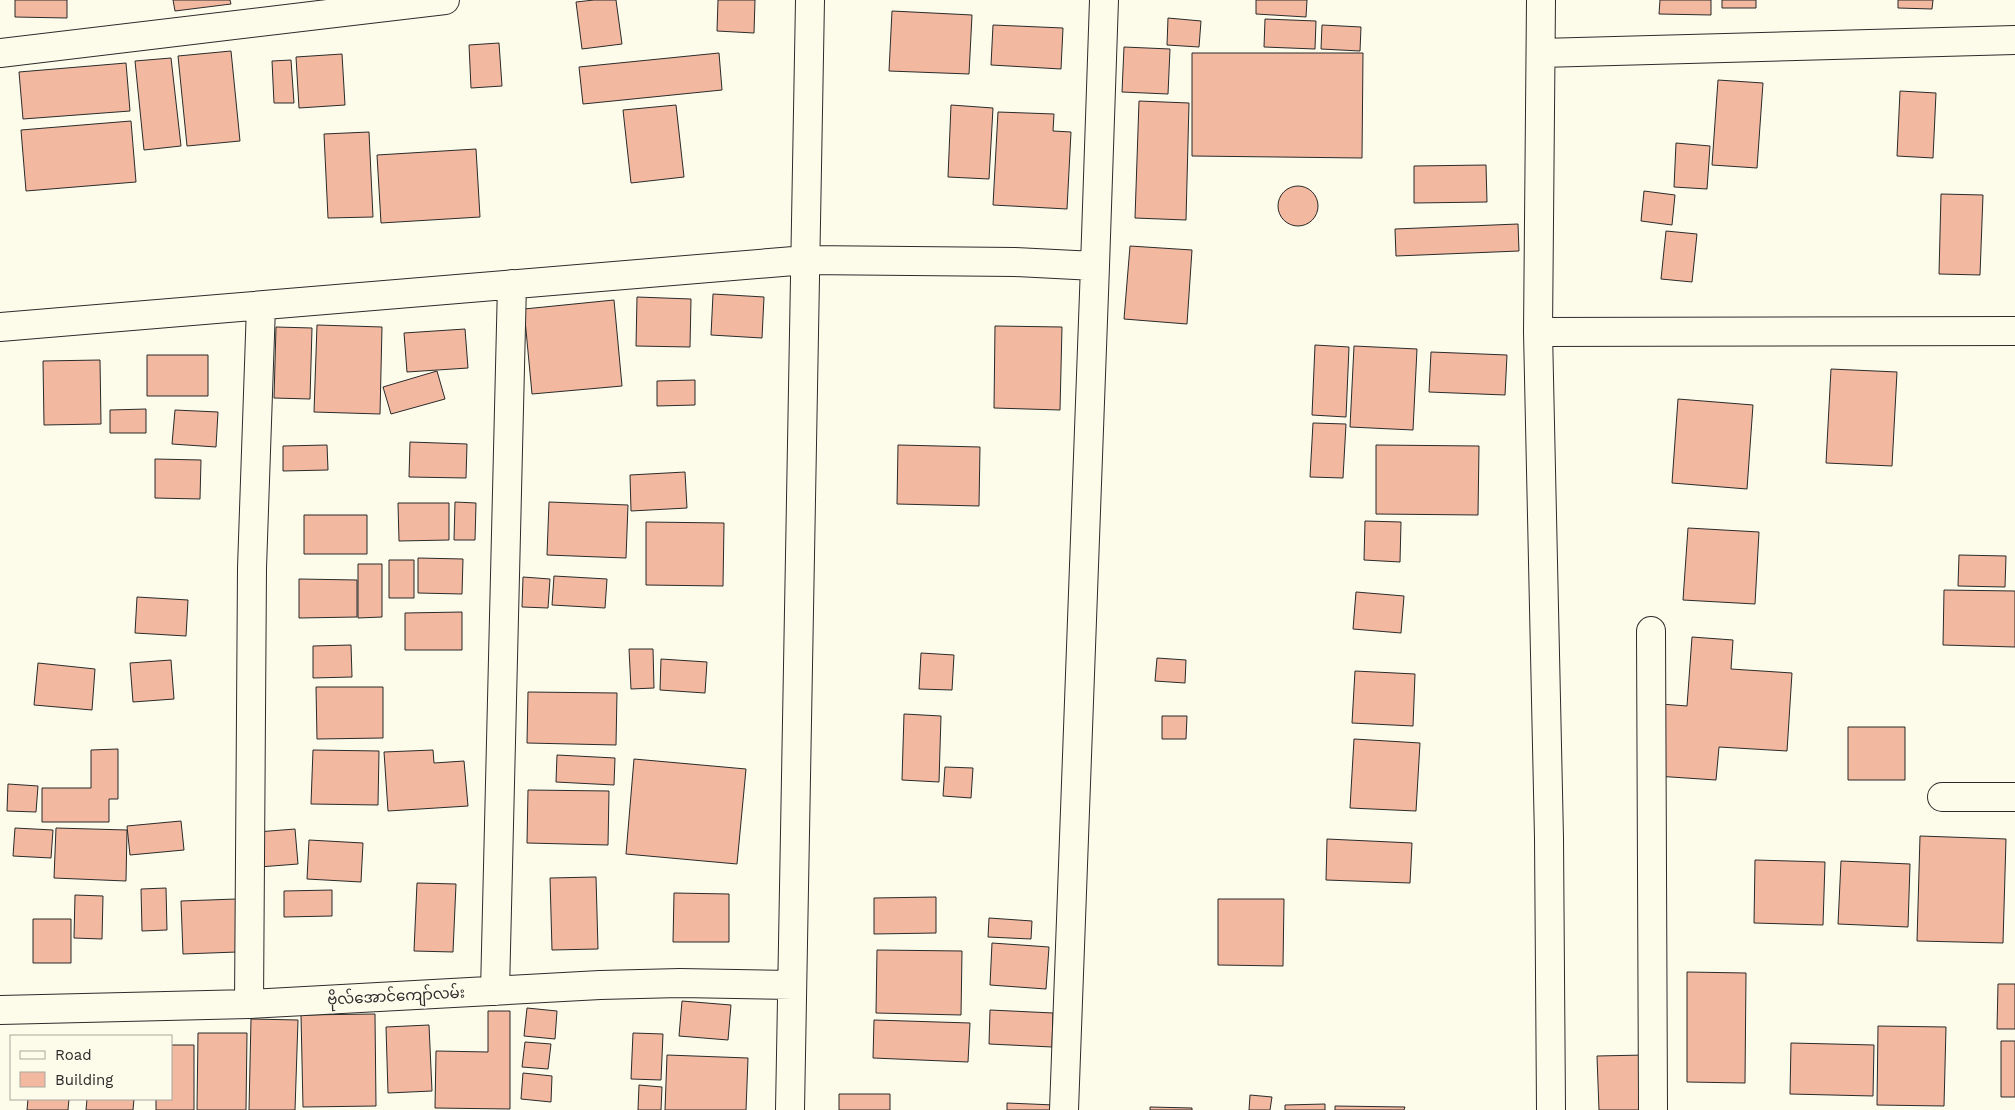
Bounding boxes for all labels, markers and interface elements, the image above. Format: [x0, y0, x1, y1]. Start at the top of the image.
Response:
street label: ဗိုလ်အောင်ကျော်လမ်း [327, 982, 466, 1012]
legend [10, 1035, 172, 1100]
text: Road [55, 1046, 92, 1064]
text: Building [55, 1071, 113, 1089]

